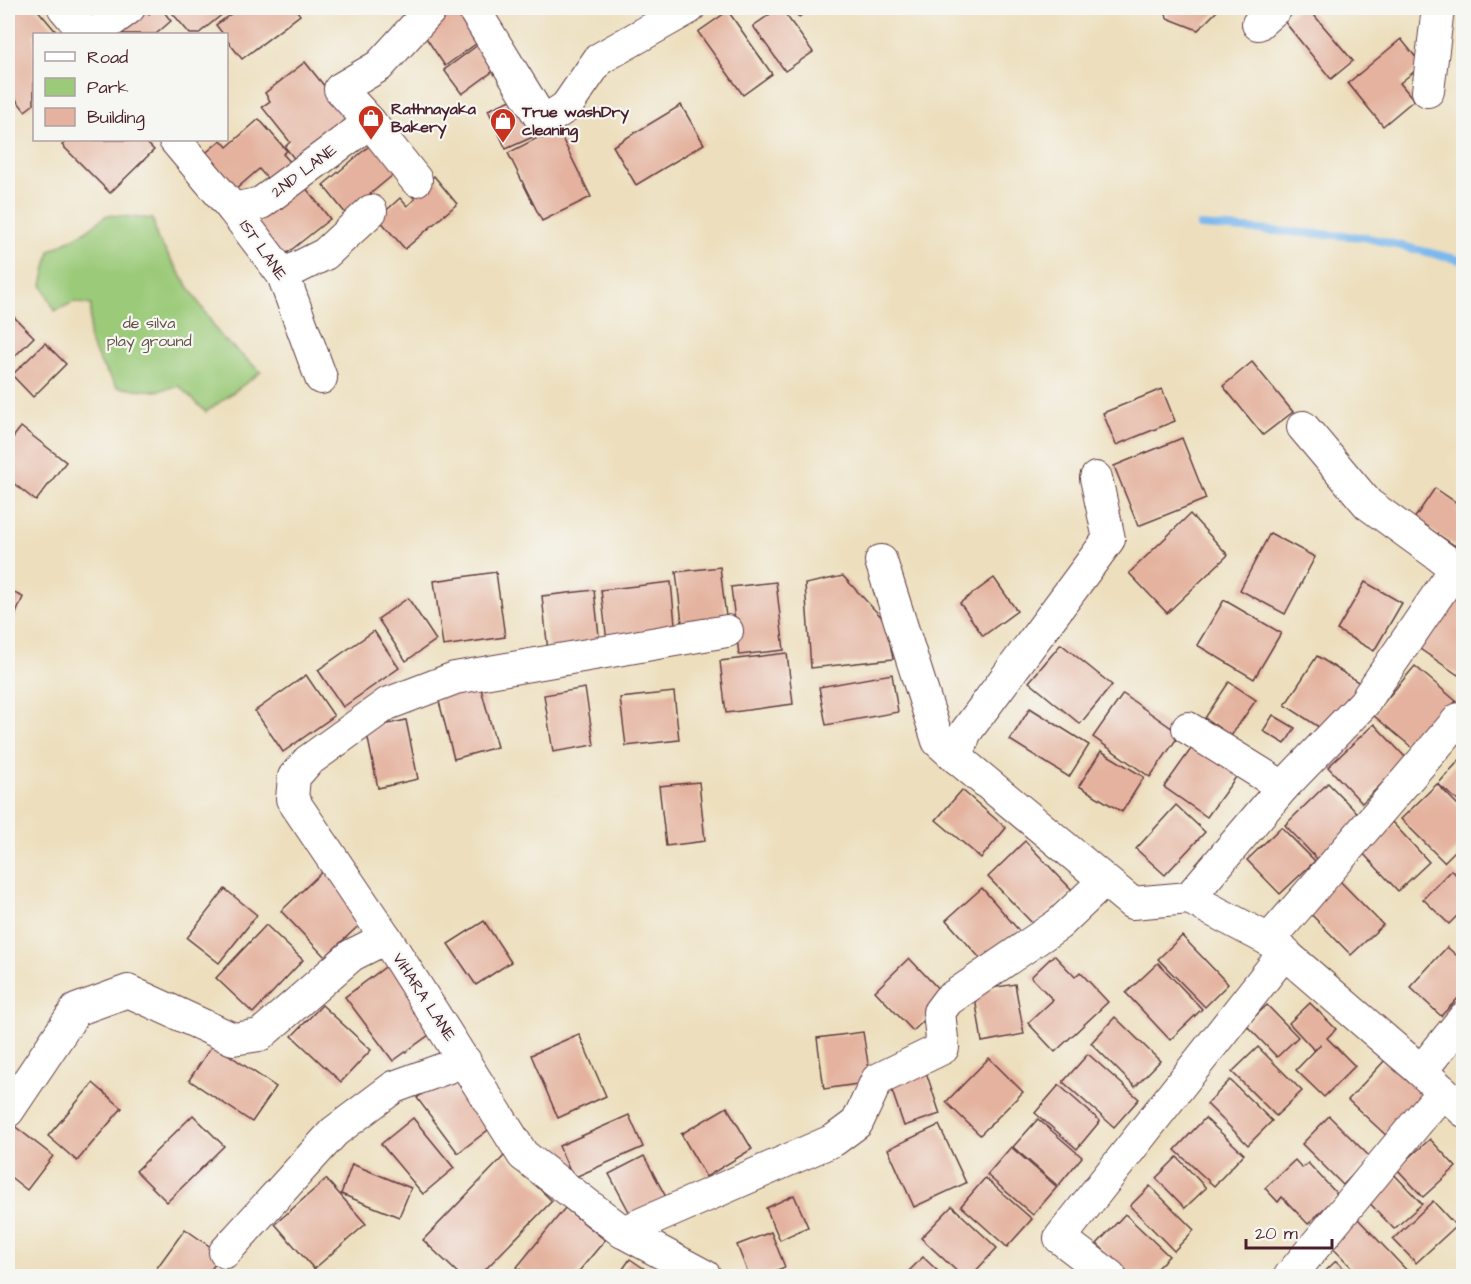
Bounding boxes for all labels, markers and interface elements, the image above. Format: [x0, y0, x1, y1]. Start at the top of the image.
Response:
legend [33, 33, 228, 141]
text: Road [87, 45, 128, 70]
text: Park [87, 75, 129, 100]
place label: Rathnayaka Bakery [391, 98, 477, 139]
place label: True washDry cleaning [521, 101, 629, 143]
shop icon: Rathnayaka Bakery [356, 103, 386, 141]
text: Building [87, 105, 145, 131]
shop icon: True washDry cleaning [488, 106, 518, 144]
street label: 2ND LANE [267, 139, 342, 203]
street label: 1ST LANE [234, 215, 292, 285]
park label: de silva play ground [106, 312, 192, 353]
street label: VIHARA LANE [387, 949, 461, 1046]
scale bar [1246, 1212, 1332, 1250]
text: 20 m [1255, 1221, 1298, 1246]

